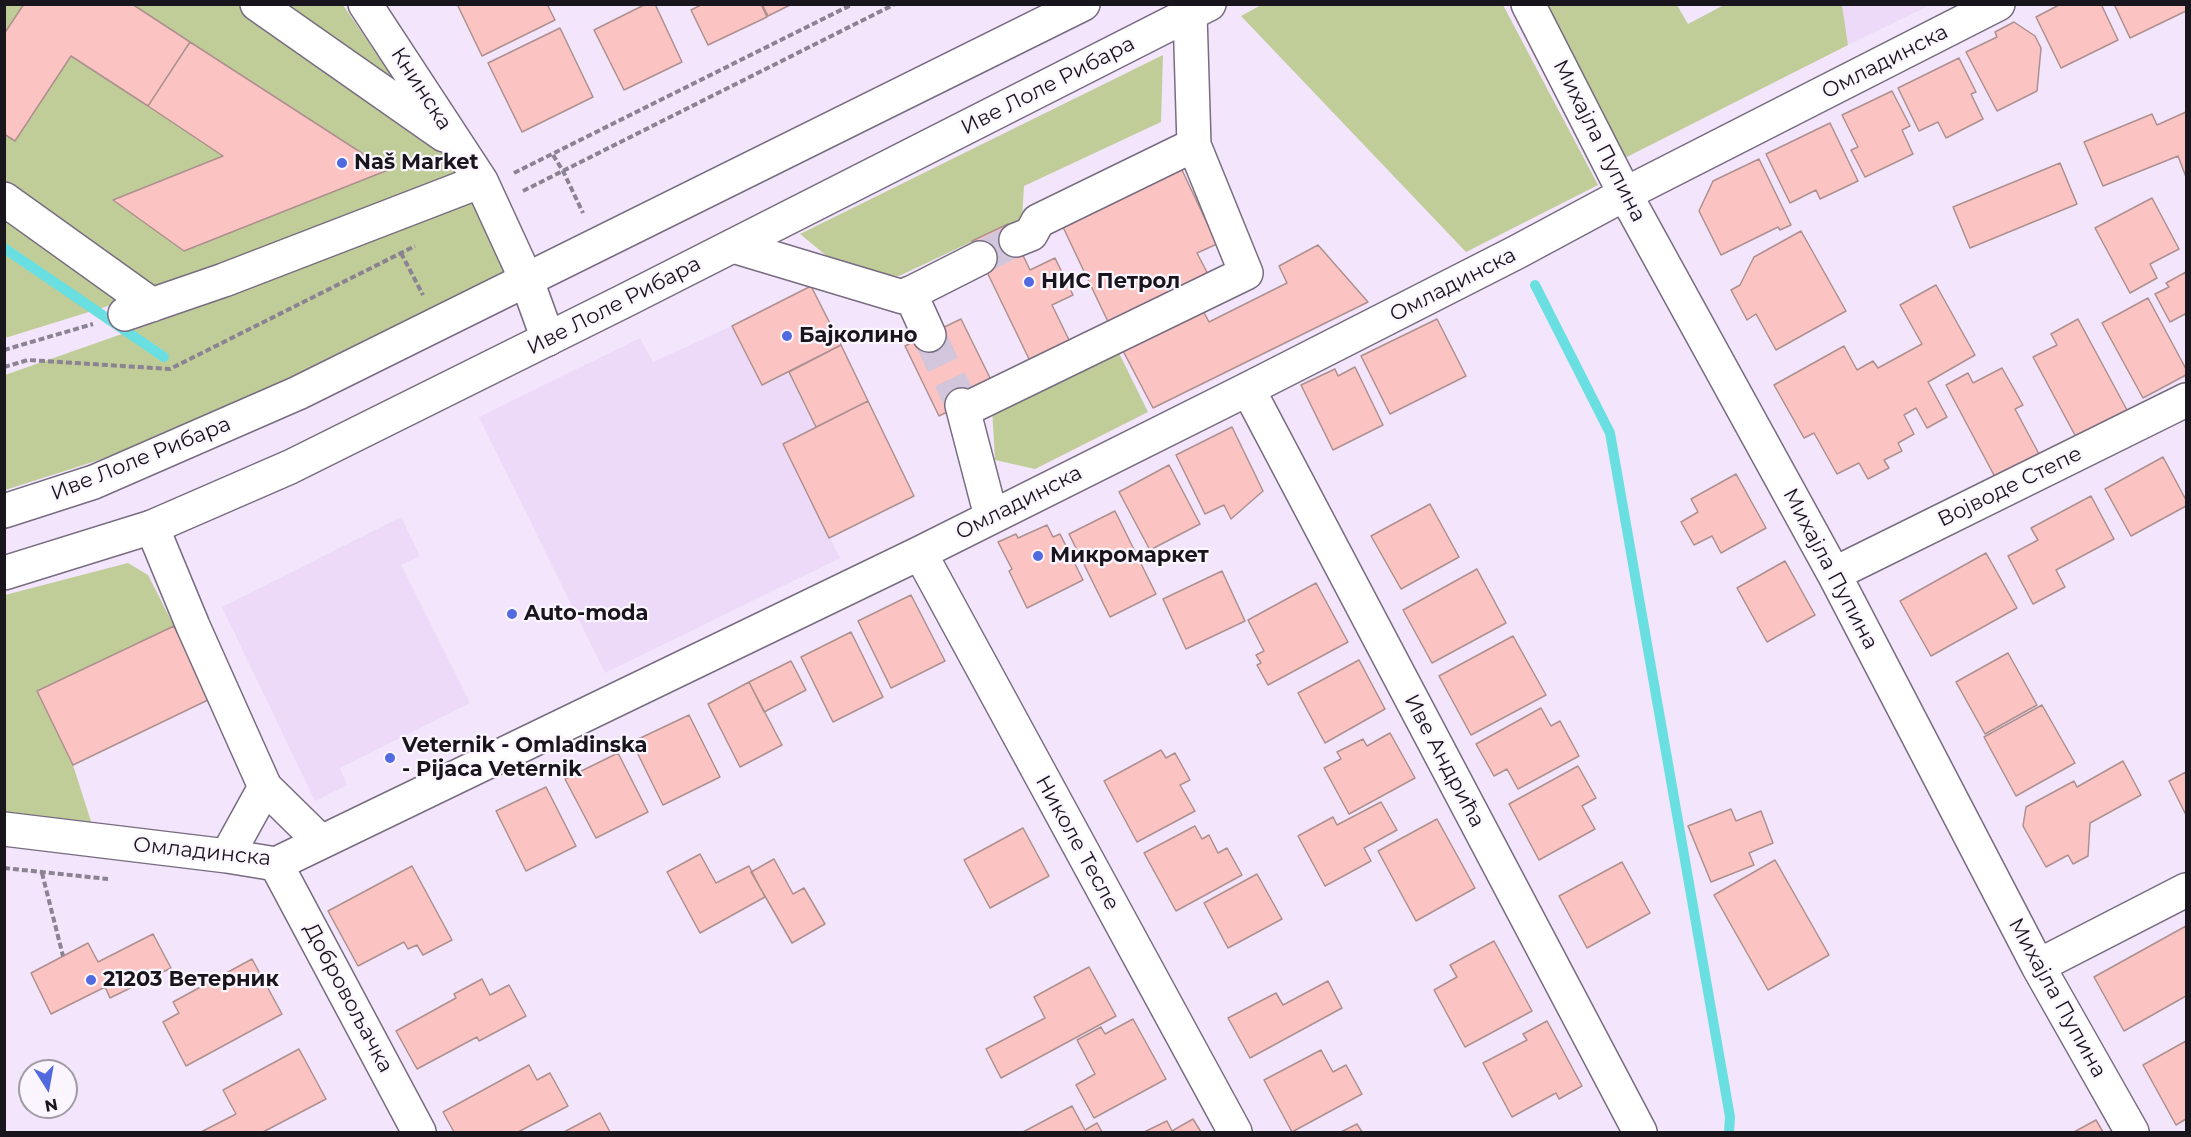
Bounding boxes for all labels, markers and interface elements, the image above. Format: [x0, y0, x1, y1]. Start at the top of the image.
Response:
street label: Омладинска [1818, 19, 1952, 105]
street label: Иве Лоле Рибара [957, 31, 1139, 141]
street label: Книнска [385, 43, 457, 135]
street label: Михајла Пупина [1547, 56, 1651, 226]
place label: Naš Market [354, 150, 479, 176]
marker: Naš Market [335, 156, 349, 170]
street label: Омладинска [1386, 242, 1520, 328]
street label: Иве Лоле Рибара [523, 251, 705, 361]
place label: НИС Петрол [1041, 269, 1180, 295]
marker: НИС Петрол [1022, 275, 1036, 289]
place label: Бајколино [799, 323, 918, 349]
marker: Бајколино [780, 329, 794, 343]
street label: Иве Лоле Рибара [47, 411, 235, 507]
street label: Војводе Степе [1934, 441, 2086, 533]
street label: Омладинска [952, 460, 1086, 546]
street label: Михајла Пупина [1777, 484, 1883, 654]
place label: Микромаркет [1050, 543, 1209, 569]
marker: Микромаркет [1031, 549, 1045, 563]
place label: Auto-moda [524, 601, 649, 627]
marker: Auto-moda [505, 607, 519, 621]
street label: Иве Андрића [1398, 690, 1490, 832]
place label: Veternik - Omladinska - Pijaca Veternik [402, 733, 647, 783]
marker: Veternik - Omladinska - Pijaca Veternik [383, 751, 397, 765]
street label: Николе Тесле [1030, 771, 1124, 915]
street label: Омладинска [132, 832, 272, 872]
street label: Михајла Пупина [2003, 914, 2111, 1082]
street label: Добровољачка [298, 919, 398, 1077]
place label: 21203 Ветерник [103, 967, 279, 993]
marker: 21203 Ветерник [84, 973, 98, 987]
north arrow [18, 1059, 78, 1119]
text: N [43, 1095, 59, 1116]

